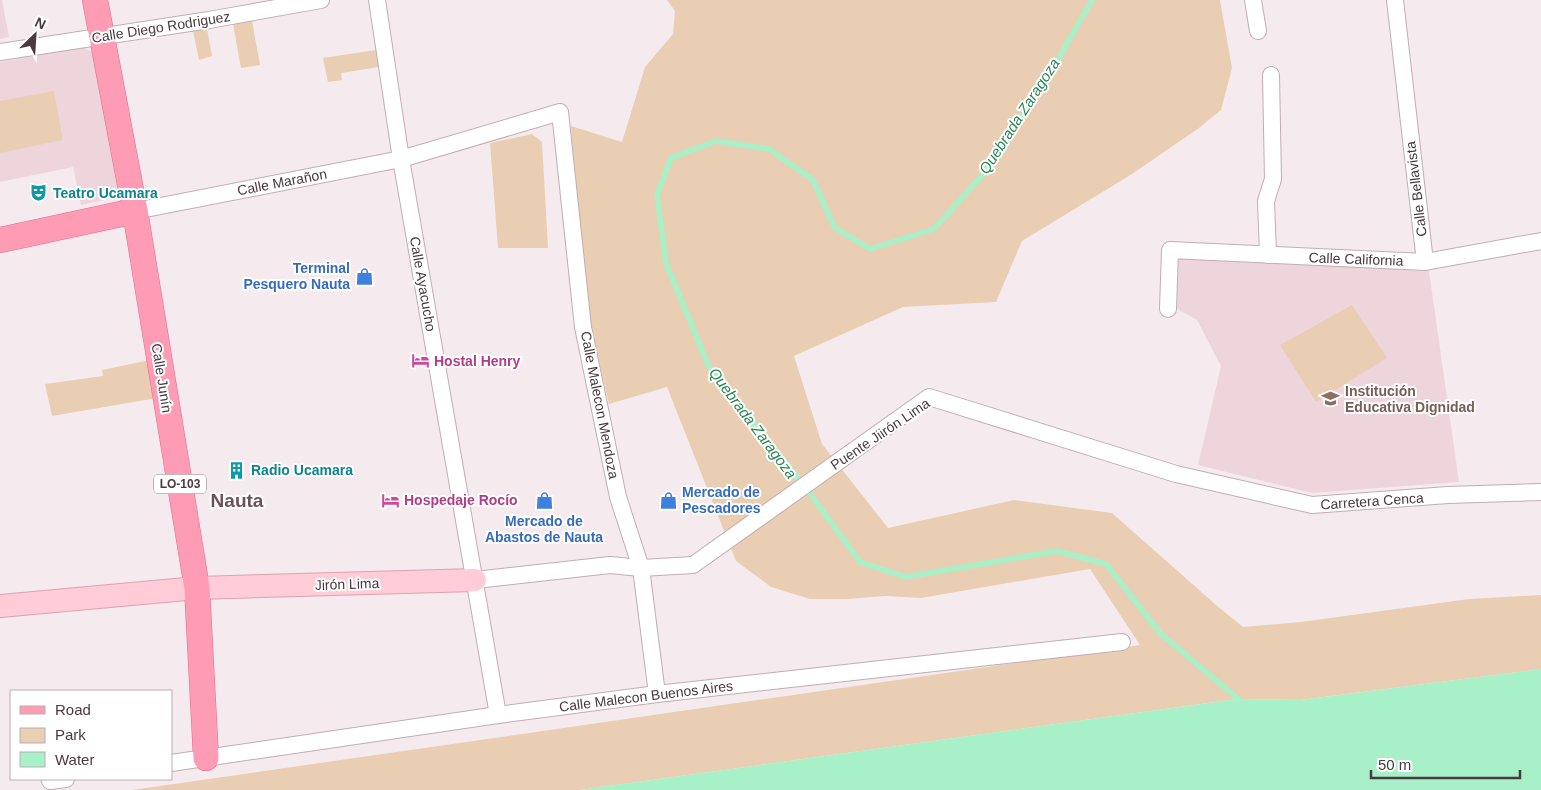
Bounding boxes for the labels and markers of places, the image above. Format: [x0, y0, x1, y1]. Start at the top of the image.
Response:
theatre icon: Teatro Ucamara [29, 183, 49, 203]
place label: Teatro Ucamara [53, 185, 158, 201]
place label: Terminal Pesquero Nauta [243, 260, 350, 292]
shop icon: Terminal Pesquero Nauta [354, 266, 374, 286]
hotel icon: Hostal Henry [410, 351, 430, 371]
place label: Hostal Henry [434, 353, 521, 369]
place label: Institución Educativa Dignidad [1345, 383, 1475, 415]
school or university icon: Institución Educativa Dignidad [1321, 389, 1341, 409]
building icon: Radio Ucamara [227, 460, 247, 480]
place label: Radio Ucamara [251, 462, 353, 478]
place label: Mercado de Pescadores [682, 484, 761, 516]
hotel icon: Hospedaje Rocío [380, 490, 400, 510]
shop icon: Mercado de Pescadores [658, 490, 678, 510]
shop icon: Mercado de Abastos de Nauta [534, 491, 554, 511]
place label: Hospedaje Rocío [404, 492, 518, 508]
place label: Mercado de Abastos de Nauta [485, 513, 603, 545]

